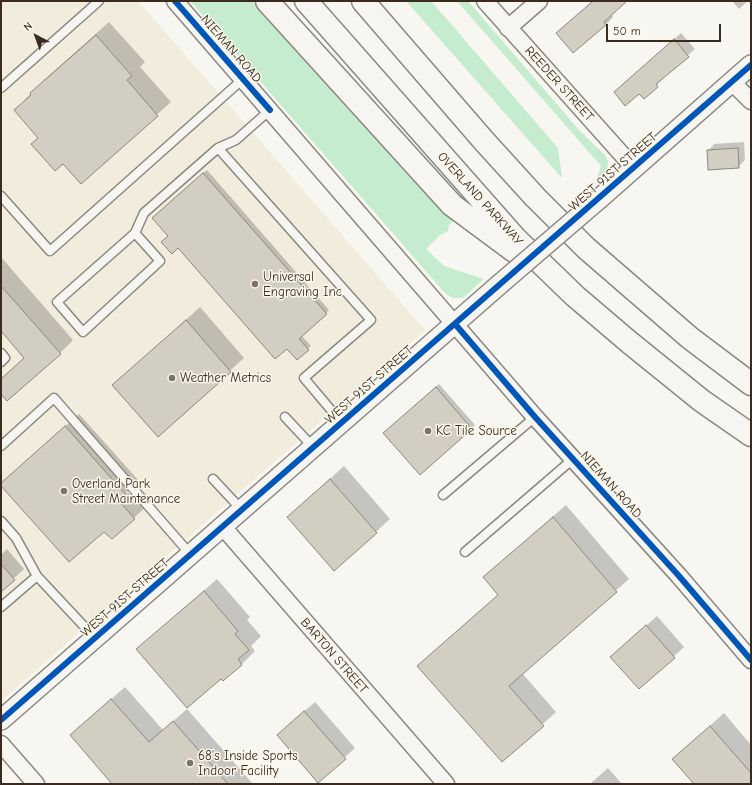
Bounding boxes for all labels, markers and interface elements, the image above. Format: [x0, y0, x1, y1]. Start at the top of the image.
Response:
street label: NIEMAN ROAD [197, 12, 265, 86]
north arrow [16, 16, 56, 56]
scale bar [608, 16, 723, 42]
text: N [21, 19, 35, 34]
text: 50 m [613, 24, 641, 38]
street label: REEDER STREET [521, 43, 597, 125]
street label: WEST 91ST STREET [566, 129, 660, 215]
street label: OVERLAND PARKWAY [434, 149, 526, 249]
place label: Universal Engraving Inc [263, 269, 342, 300]
marker: Universal Engraving Inc [250, 279, 260, 289]
street label: WEST 91ST STREET [322, 342, 416, 428]
place label: Weather Metrics [180, 370, 271, 386]
marker: Weather Metrics [167, 373, 177, 383]
place label: KC Tile Source [436, 423, 517, 439]
marker: KC Tile Source [423, 426, 433, 436]
street label: NIEMAN ROAD [577, 448, 645, 522]
place label: Overland Park Street Maintenance [72, 476, 180, 507]
marker: Overland Park Street Maintenance [59, 486, 69, 496]
street label: WEST 91ST STREET [78, 555, 172, 641]
street label: BARTON STREET [297, 615, 371, 697]
place label: 68's Inside Sports Indoor Facility [198, 748, 298, 779]
marker: 68's Inside Sports Indoor Facility [185, 758, 195, 768]

